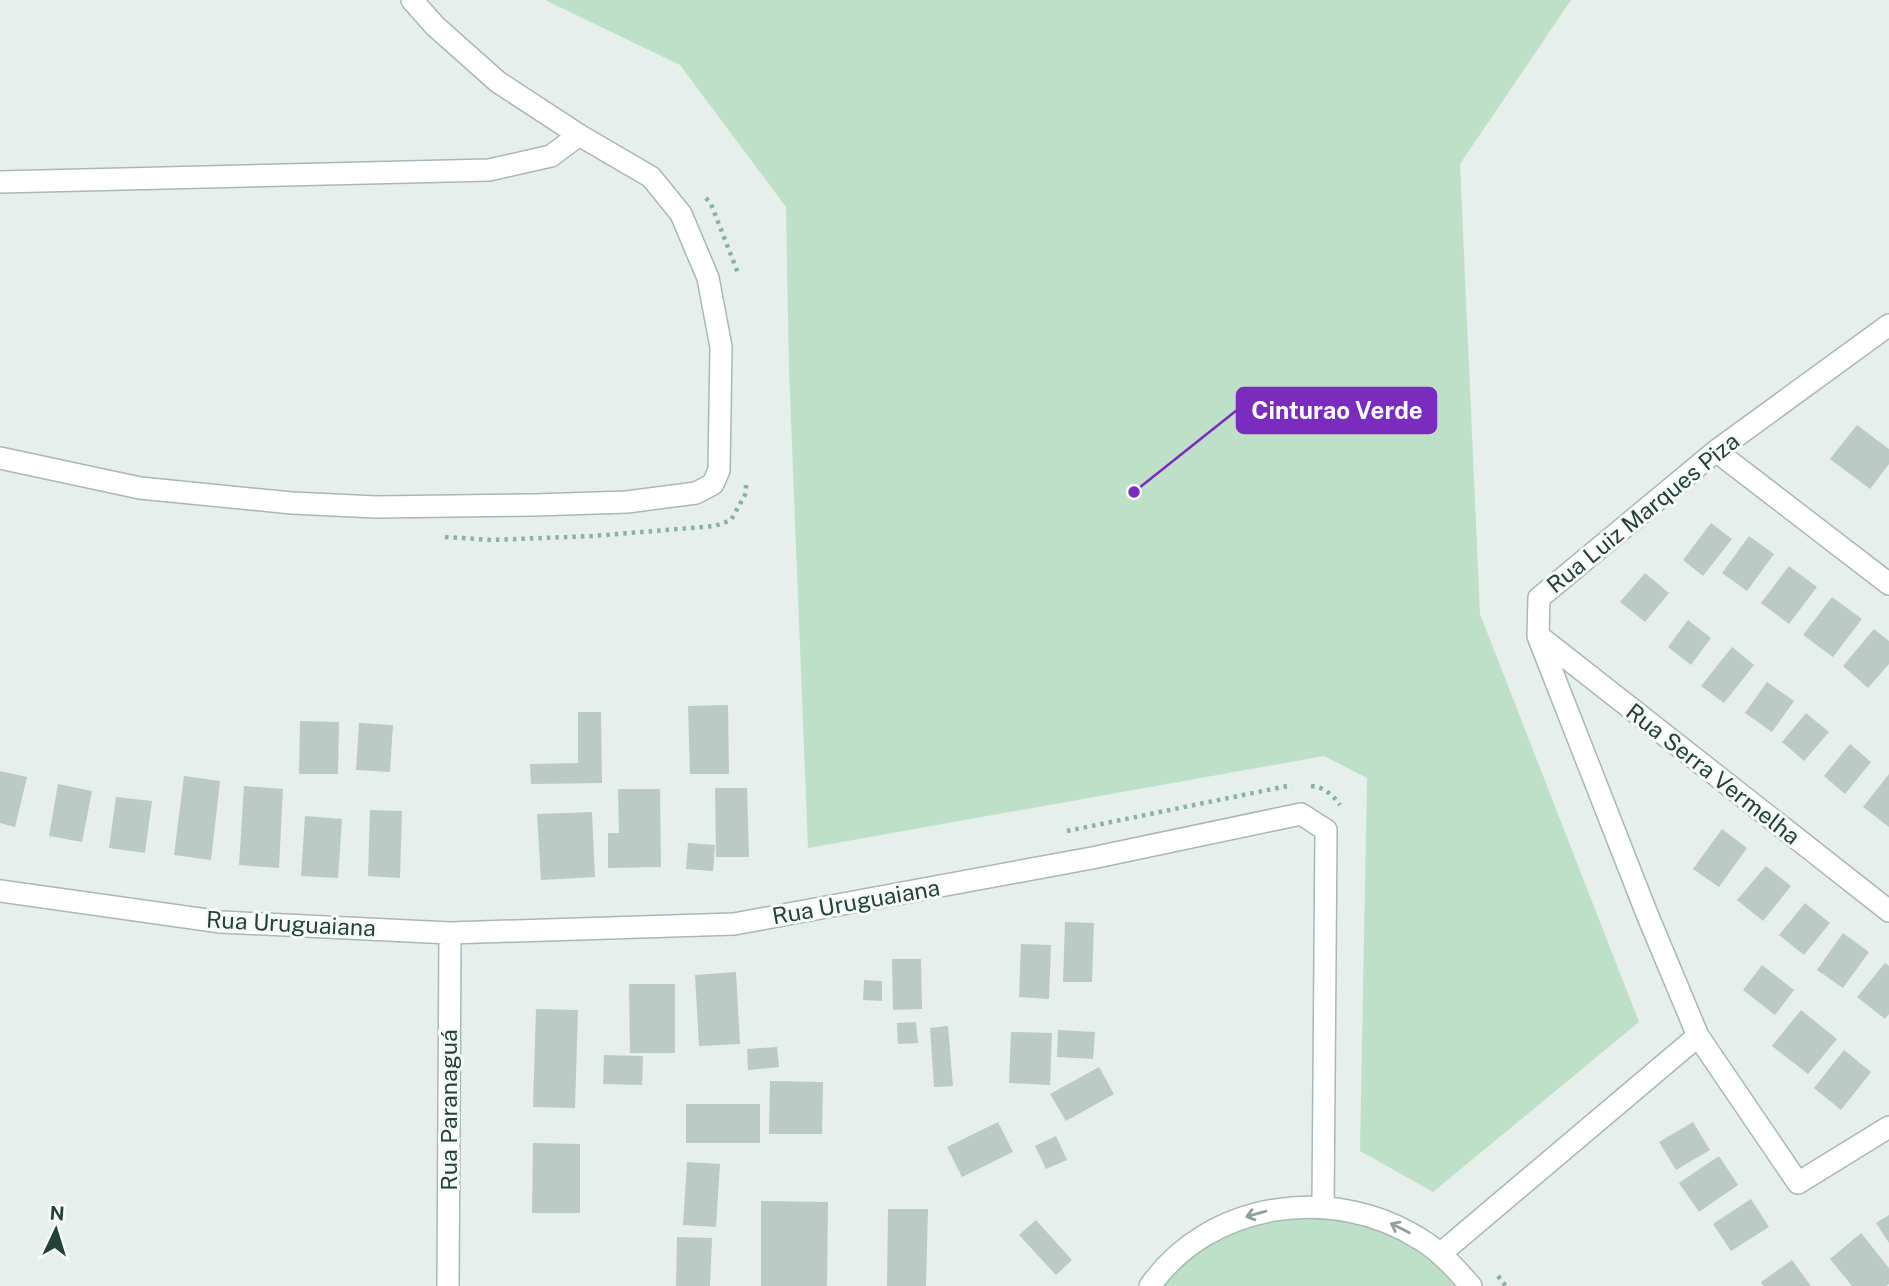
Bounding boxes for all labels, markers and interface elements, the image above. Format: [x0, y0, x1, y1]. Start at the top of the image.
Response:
callout: Cinturao Verde [1237, 388, 1436, 433]
text: Cinturao Verde [1251, 396, 1423, 424]
street label: Rua Luiz Marques Piza [1541, 427, 1744, 598]
street label: Rua Serra Vermelha [1621, 697, 1806, 850]
street label: Rua Uruguaiana [770, 873, 942, 930]
street label: Rua Uruguaiana [206, 906, 377, 941]
street label: Rua Paranaguá [435, 1029, 462, 1191]
north arrow [21, 1195, 91, 1265]
text: N [49, 1202, 65, 1225]
one-way arrow [1245, 1209, 1267, 1222]
one-way arrow [1390, 1221, 1411, 1235]

